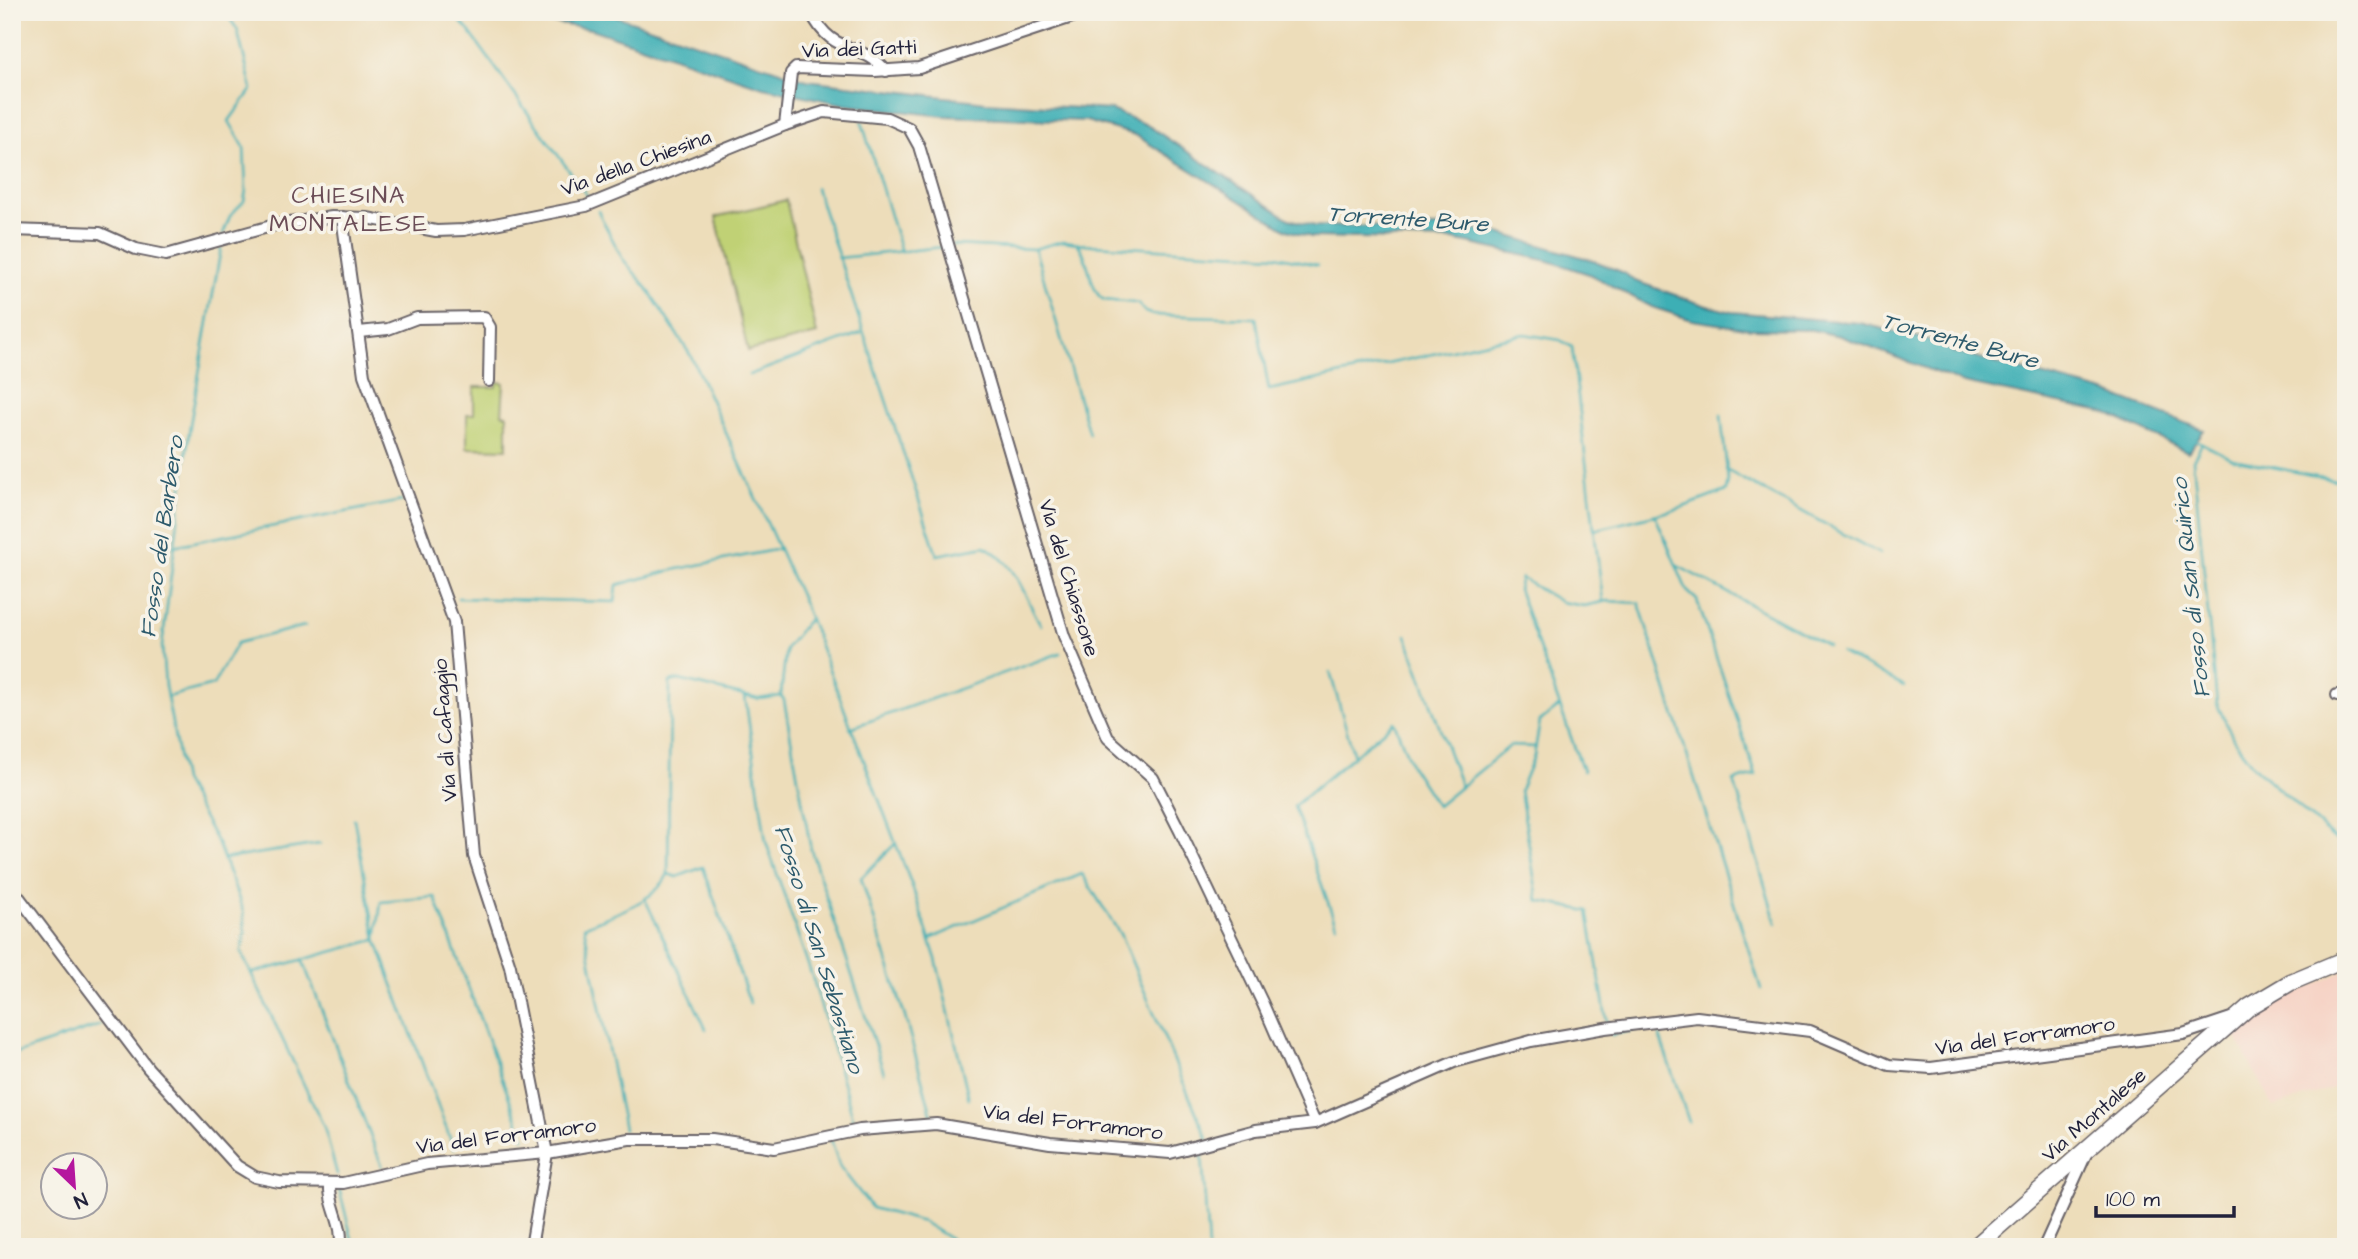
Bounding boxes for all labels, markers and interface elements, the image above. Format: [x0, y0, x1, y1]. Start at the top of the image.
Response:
street label: Via dei Gatti [801, 33, 917, 65]
street label: Via della Chiesina [557, 122, 715, 204]
district label: CHIESINA MONTALESE [269, 179, 429, 241]
water label: Torrente Bure [1327, 197, 1491, 241]
water label: Torrente Bure [1878, 305, 2043, 378]
water label: Fosso del Barbero [132, 432, 192, 640]
water label: Fosso di San Quirico [2163, 474, 2218, 700]
street label: Via del Chiassone [1031, 496, 1107, 660]
street label: Via di Cafaggio [426, 657, 466, 802]
water label: Fosso di San Sebastiano [766, 821, 873, 1079]
street label: Via del Forramoro [1933, 1009, 2117, 1063]
street label: Via Montalese [2035, 1061, 2153, 1169]
street label: Via del Forramoro [981, 1097, 1165, 1147]
street label: Via del Forramoro [414, 1111, 598, 1161]
north arrow [38, 1150, 108, 1220]
scale bar [2096, 1175, 2234, 1219]
text: N [69, 1185, 92, 1215]
text: 100 m [2106, 1185, 2161, 1214]

